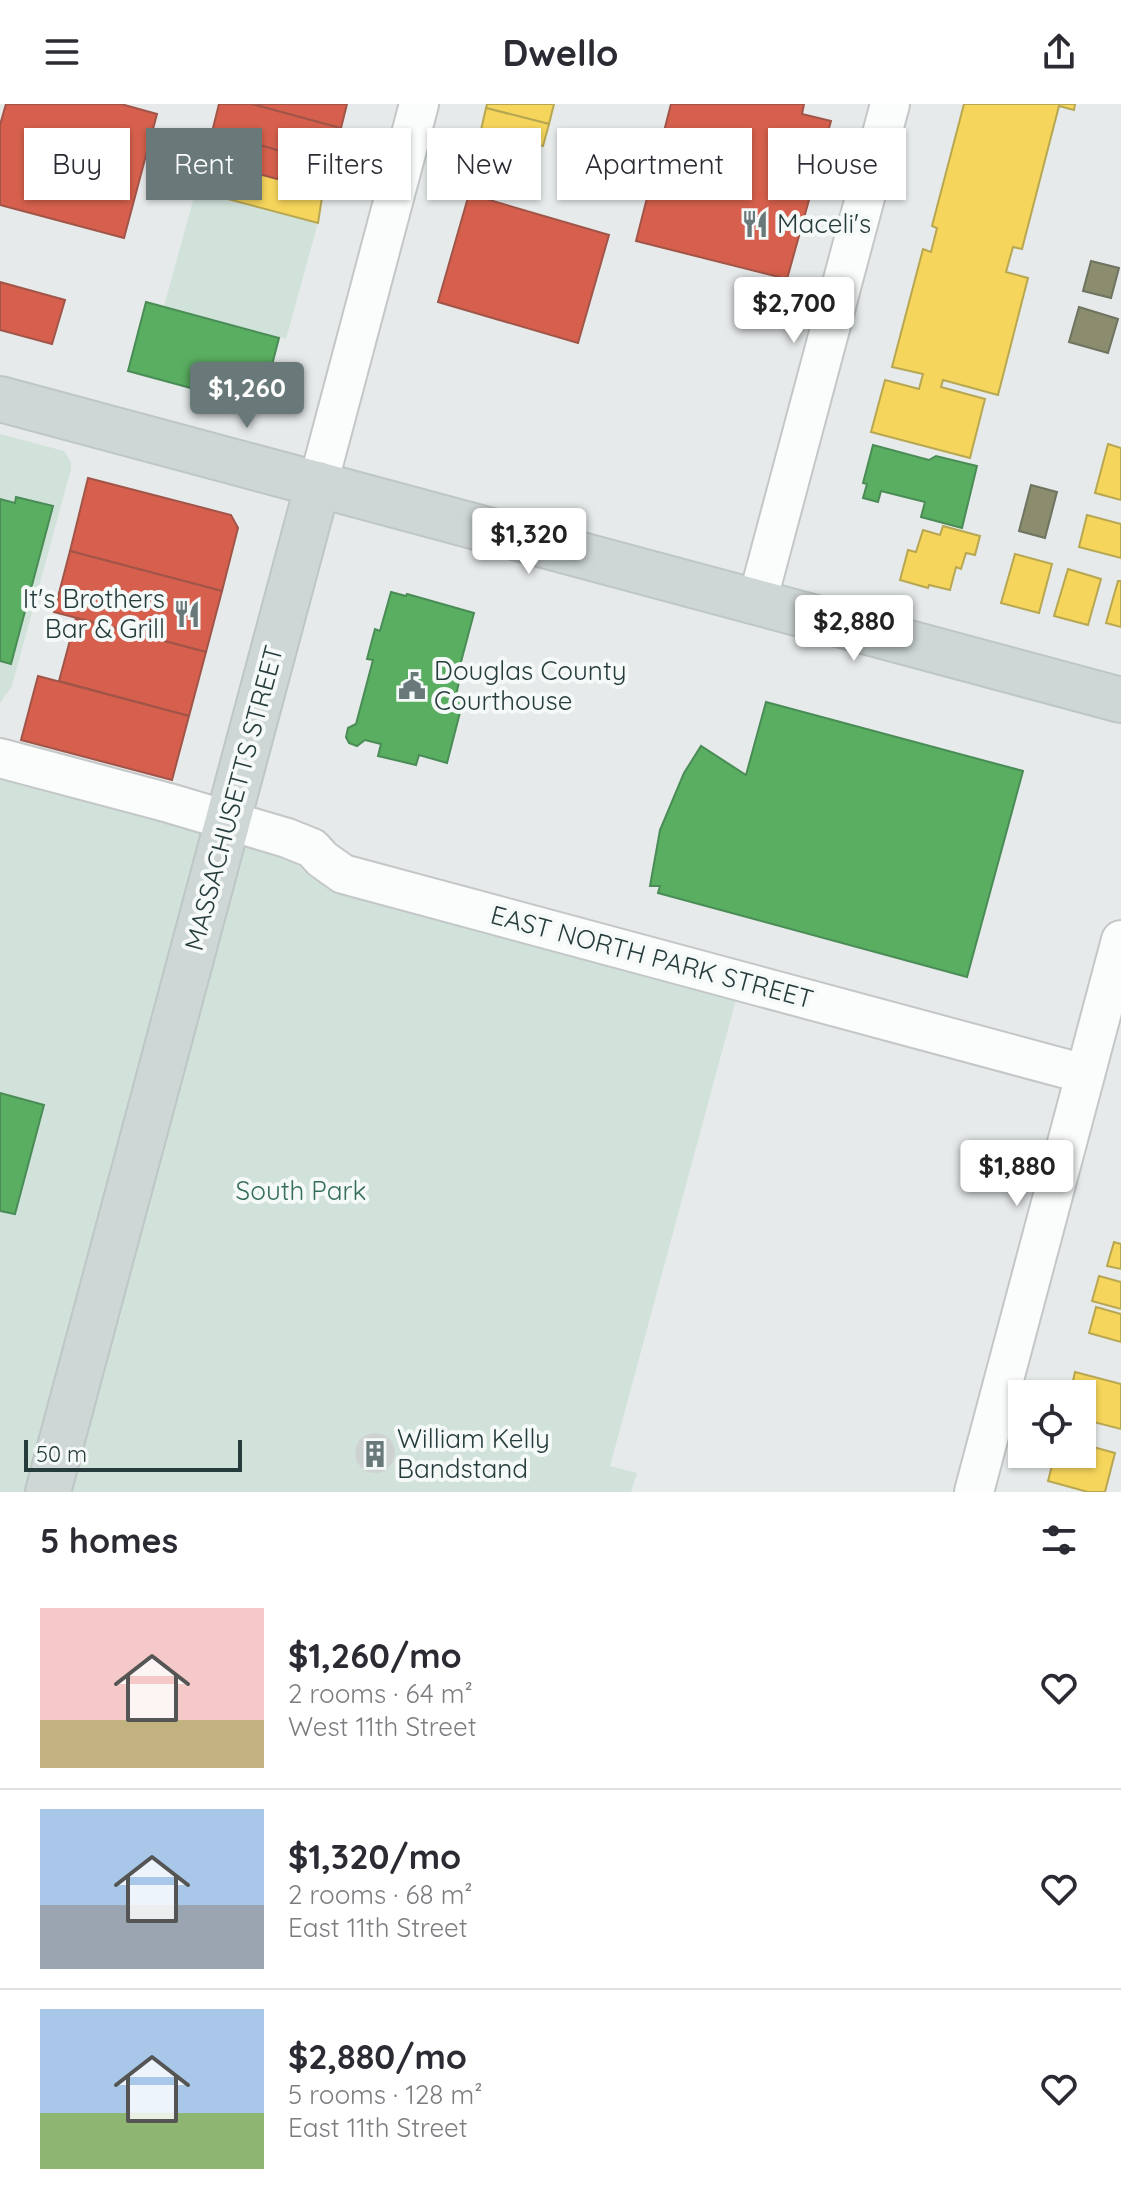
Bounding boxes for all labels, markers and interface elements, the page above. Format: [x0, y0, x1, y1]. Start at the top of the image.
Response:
icon: menu [40, 30, 84, 74]
text: Dwello [502, 30, 619, 75]
icon: share [1037, 30, 1081, 74]
chip: Buy [24, 128, 130, 200]
chip: Rent [146, 128, 262, 200]
chip: Filters [278, 128, 411, 200]
chip: New [427, 128, 541, 200]
chip: Apartment [557, 128, 752, 200]
chip: House [768, 128, 906, 200]
place label: Maceli's [777, 207, 871, 240]
restaurant icon: Maceli's [740, 209, 770, 239]
pin: $2,700 [729, 277, 859, 345]
text: $2,700 [752, 286, 836, 319]
pin: $1,260 [182, 362, 312, 430]
text: $1,260 [208, 371, 286, 404]
pin: $1,320 [464, 508, 594, 576]
text: $1,320 [490, 517, 568, 550]
place label: It's Brothers Bar & Grill [23, 582, 165, 645]
pin: $2,880 [789, 595, 919, 663]
restaurant icon: It's Brothers Bar & Grill [172, 599, 202, 629]
text: $2,880 [813, 604, 895, 637]
street label: MASSACHUSETTS STREET [177, 642, 290, 954]
place label: Douglas County Courthouse [434, 654, 626, 717]
public building icon: Douglas County Courthouse [397, 671, 427, 701]
street label: EAST NORTH PARK STREET [487, 898, 817, 1016]
pin: $1,880 [952, 1140, 1082, 1208]
text: $1,880 [978, 1149, 1056, 1182]
park label: South Park [236, 1174, 366, 1207]
map controls [1008, 1380, 1096, 1468]
button: locate [1008, 1380, 1096, 1468]
place label: William Kelly Bandstand [397, 1422, 550, 1485]
scale bar [24, 1436, 242, 1472]
building icon: William Kelly Bandstand [360, 1439, 390, 1469]
text: 50 m [36, 1440, 87, 1468]
icon: filters [1037, 1518, 1081, 1562]
text: 5 homes [40, 1519, 178, 1562]
text: $1,260/mo [288, 1634, 462, 1677]
icon: home [104, 1640, 200, 1736]
icon: heart [1037, 1666, 1081, 1710]
text: 2 rooms · 64 m² [288, 1677, 473, 1710]
text: West 11th Street [288, 1710, 477, 1743]
text: $1,320/mo [288, 1835, 461, 1878]
icon: home [104, 1841, 200, 1937]
icon: heart [1037, 1867, 1081, 1911]
text: 2 rooms · 68 m² [288, 1878, 473, 1911]
text: East 11th Street [288, 1911, 468, 1944]
text: $2,880/mo [288, 2035, 467, 2078]
icon: home [104, 2041, 200, 2137]
icon: heart [1037, 2067, 1081, 2111]
text: 5 rooms · 128 m² [288, 2078, 482, 2111]
text: East 11th Street [288, 2111, 468, 2144]

